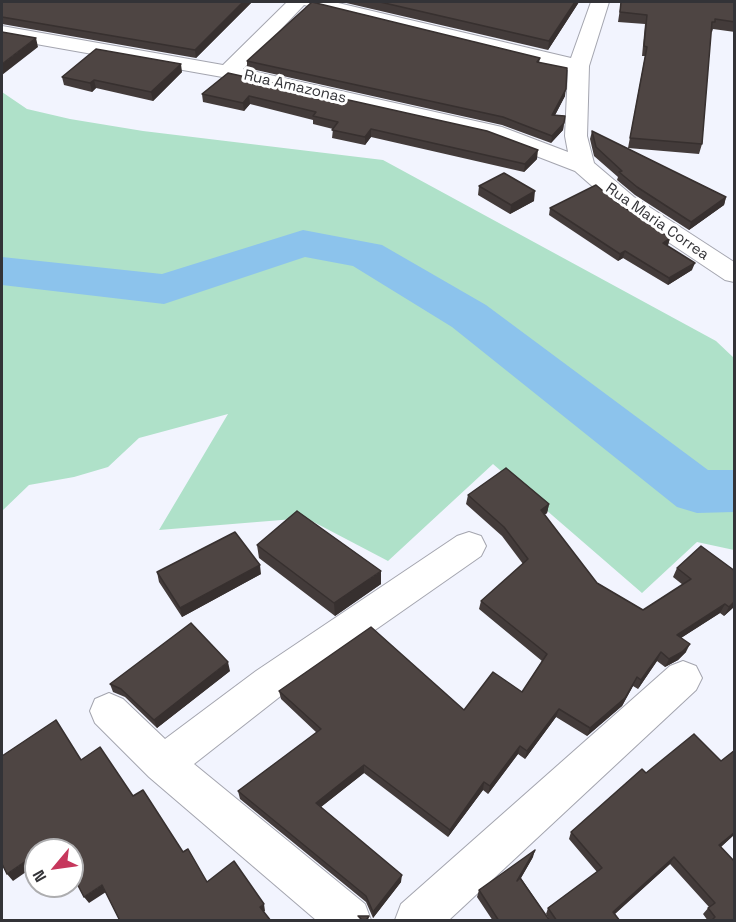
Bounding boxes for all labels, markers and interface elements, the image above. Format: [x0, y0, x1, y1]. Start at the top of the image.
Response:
street label: Rua Amazonas [242, 66, 348, 108]
street label: Rua Maria Correa [602, 180, 712, 264]
north arrow [24, 838, 84, 898]
text: N [28, 866, 51, 886]

